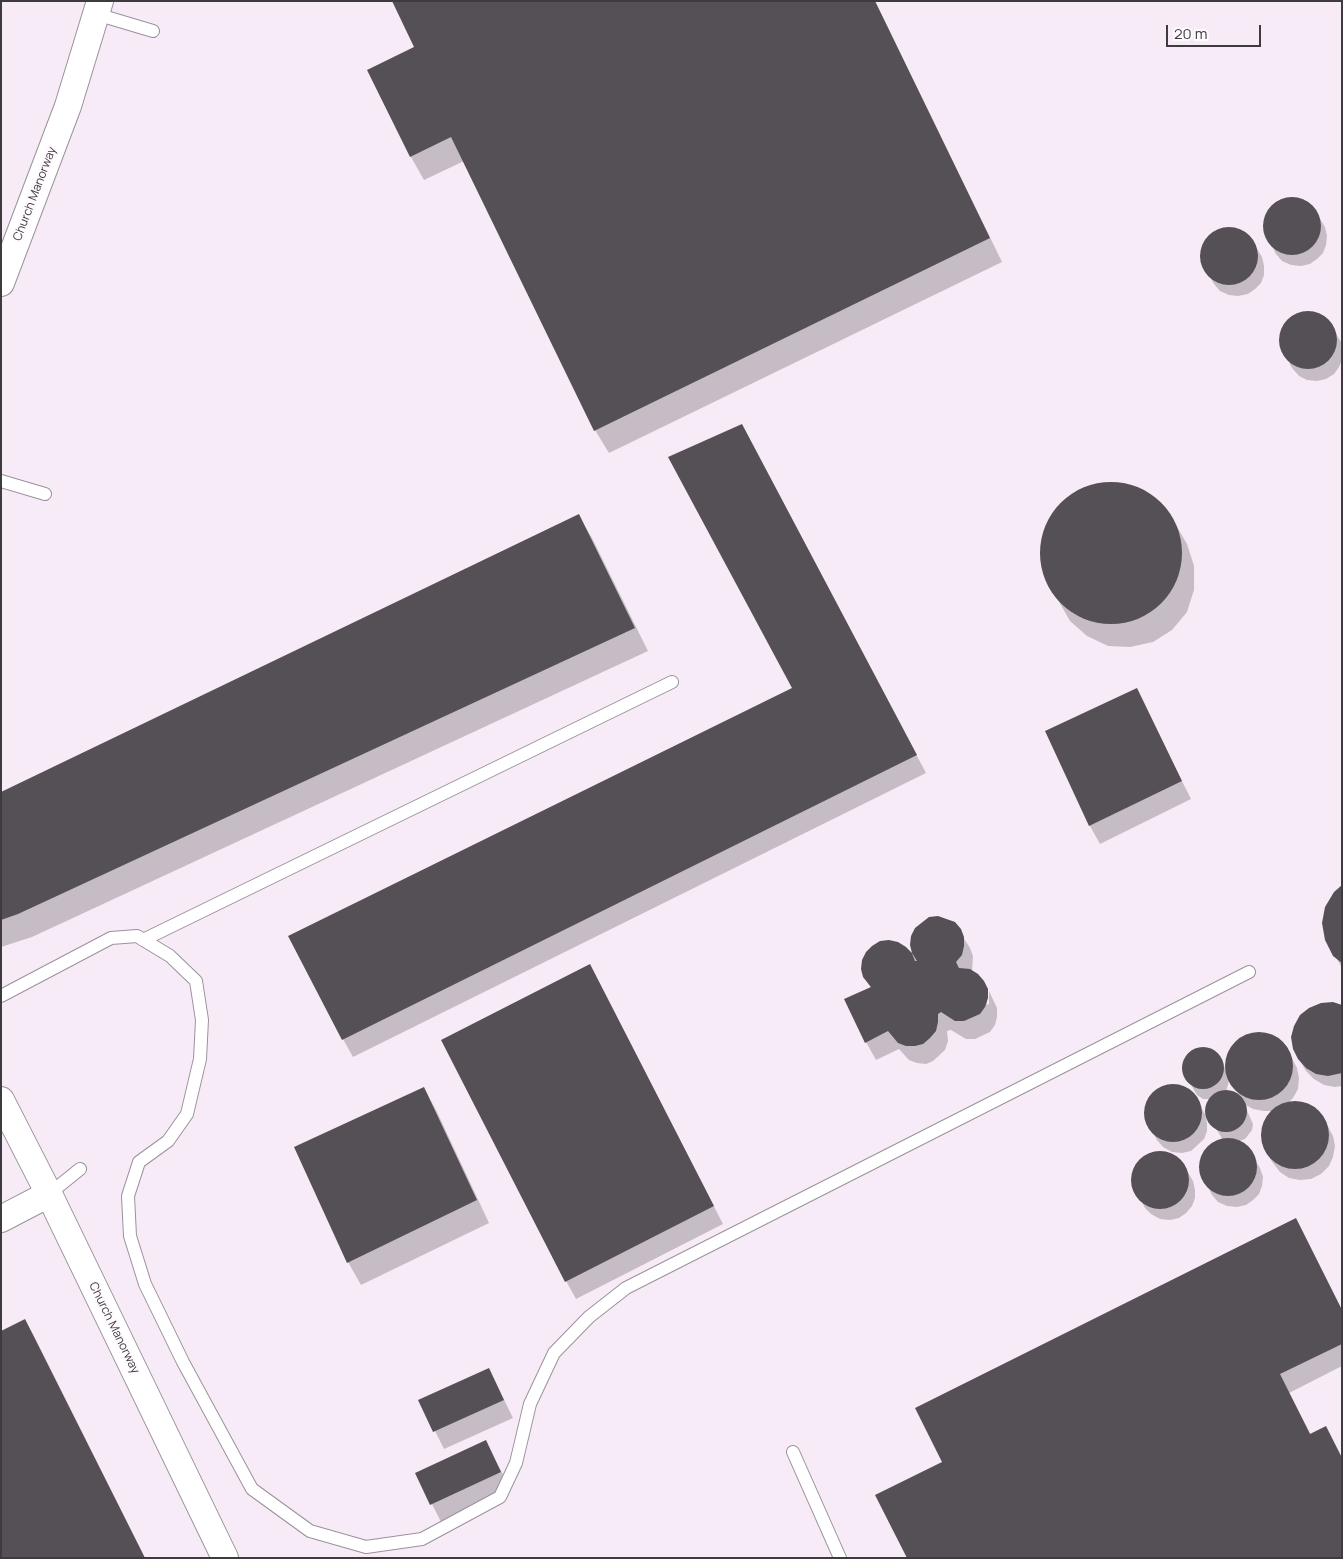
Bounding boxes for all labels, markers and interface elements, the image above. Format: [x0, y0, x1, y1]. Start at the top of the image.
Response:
scale bar [1168, 15, 1263, 47]
text: 20 m [1174, 23, 1207, 44]
street label: Church Manorway [10, 145, 60, 243]
street label: Church Manorway [86, 1280, 142, 1376]

